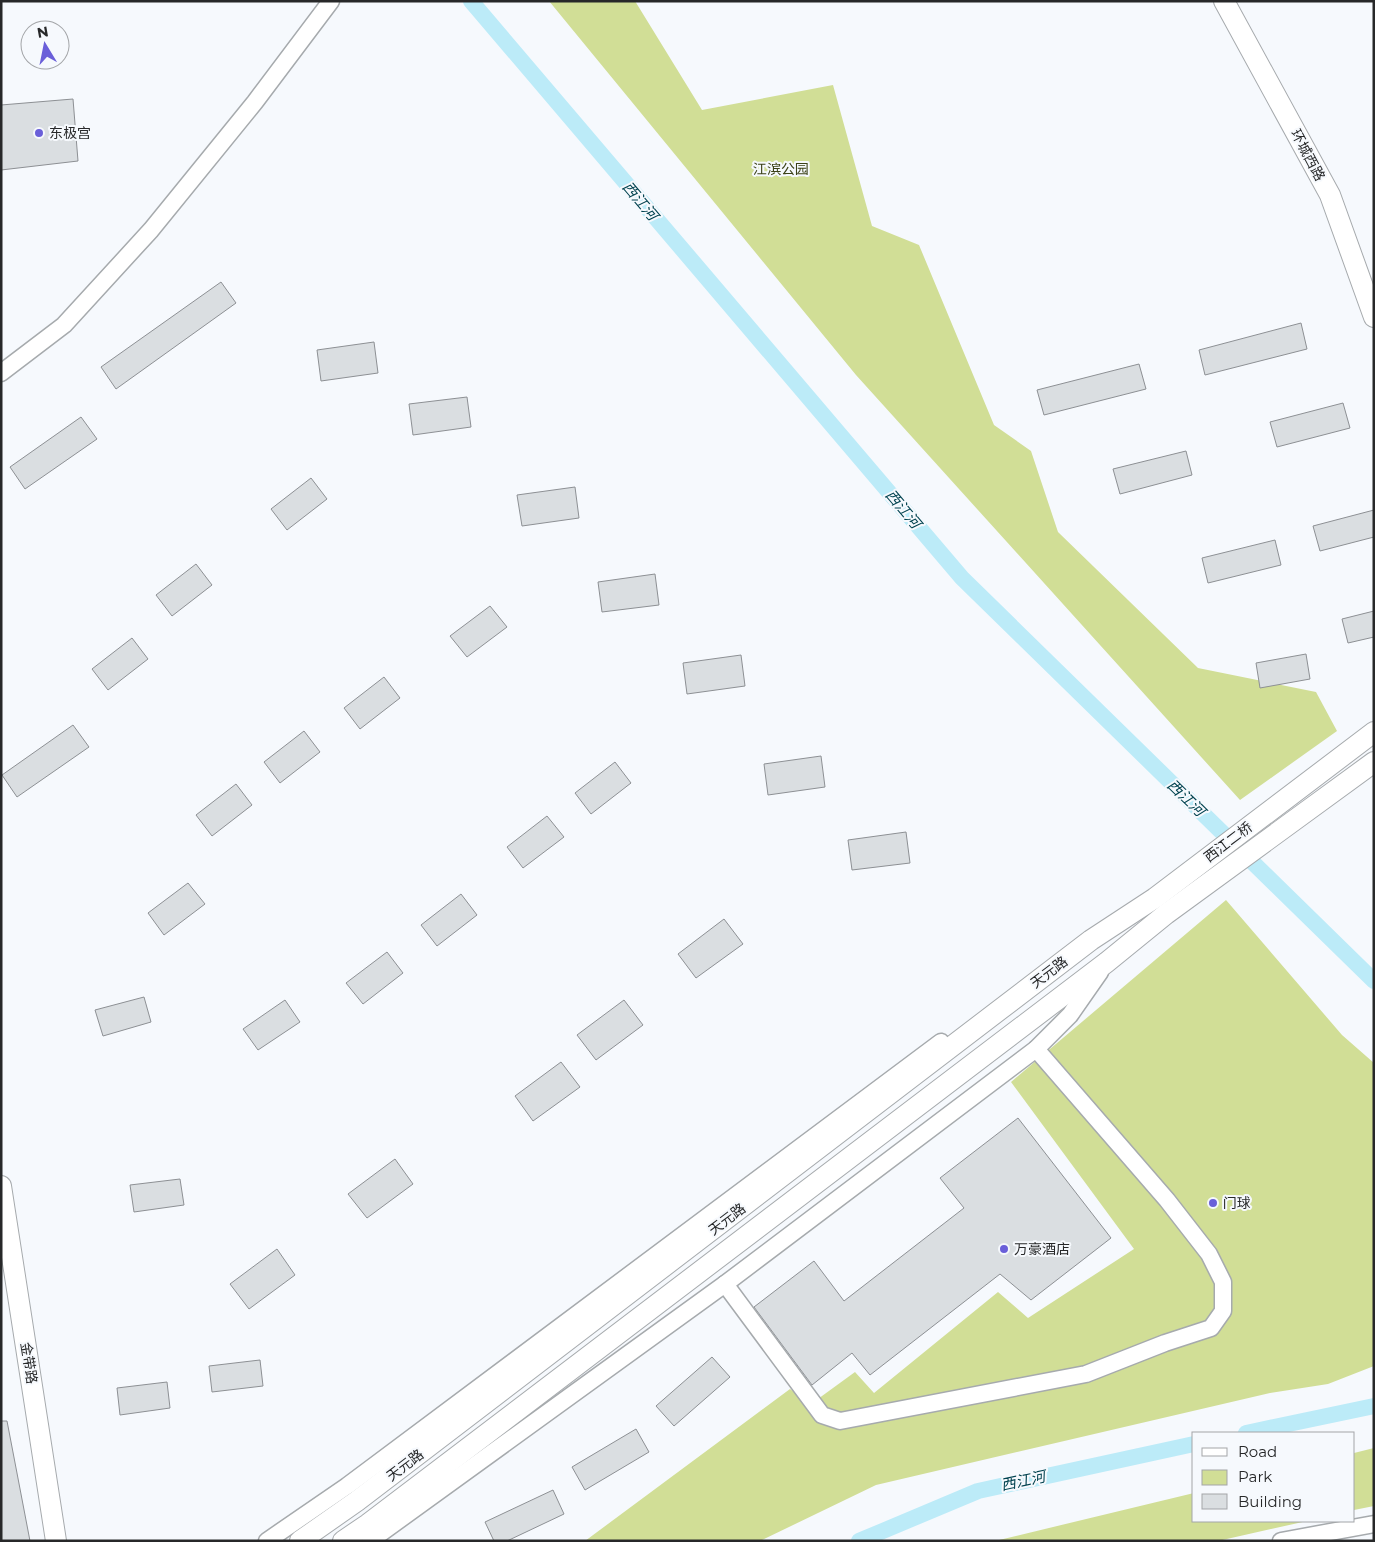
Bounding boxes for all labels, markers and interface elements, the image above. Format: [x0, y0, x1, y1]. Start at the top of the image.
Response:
north arrow [20, 20, 70, 70]
text: N [36, 22, 50, 42]
place label: 东极宫 [49, 124, 91, 142]
street label: 环城西路 [1287, 126, 1329, 184]
marker: 东极宫 [33, 127, 45, 139]
park label: 江滨公园 [753, 160, 809, 178]
water label: 西江河 [619, 177, 664, 226]
water label: 西江河 [882, 485, 927, 534]
water label: 西江河 [1164, 775, 1211, 822]
street label: 西江二桥 [1200, 818, 1256, 866]
street label: 天元路 [1027, 952, 1071, 992]
place label: 门球 [1223, 1194, 1251, 1212]
marker: 门球 [1207, 1197, 1219, 1209]
street label: 天元路 [705, 1199, 749, 1239]
place label: 万豪酒店 [1014, 1240, 1070, 1258]
marker: 万豪酒店 [998, 1243, 1010, 1255]
street label: 金带路 [17, 1341, 41, 1385]
legend [1192, 1432, 1355, 1522]
text: Road [1238, 1442, 1277, 1461]
street label: 天元路 [383, 1445, 427, 1485]
water label: 西江河 [999, 1466, 1050, 1494]
text: Park [1238, 1467, 1272, 1486]
text: Building [1238, 1492, 1302, 1511]

